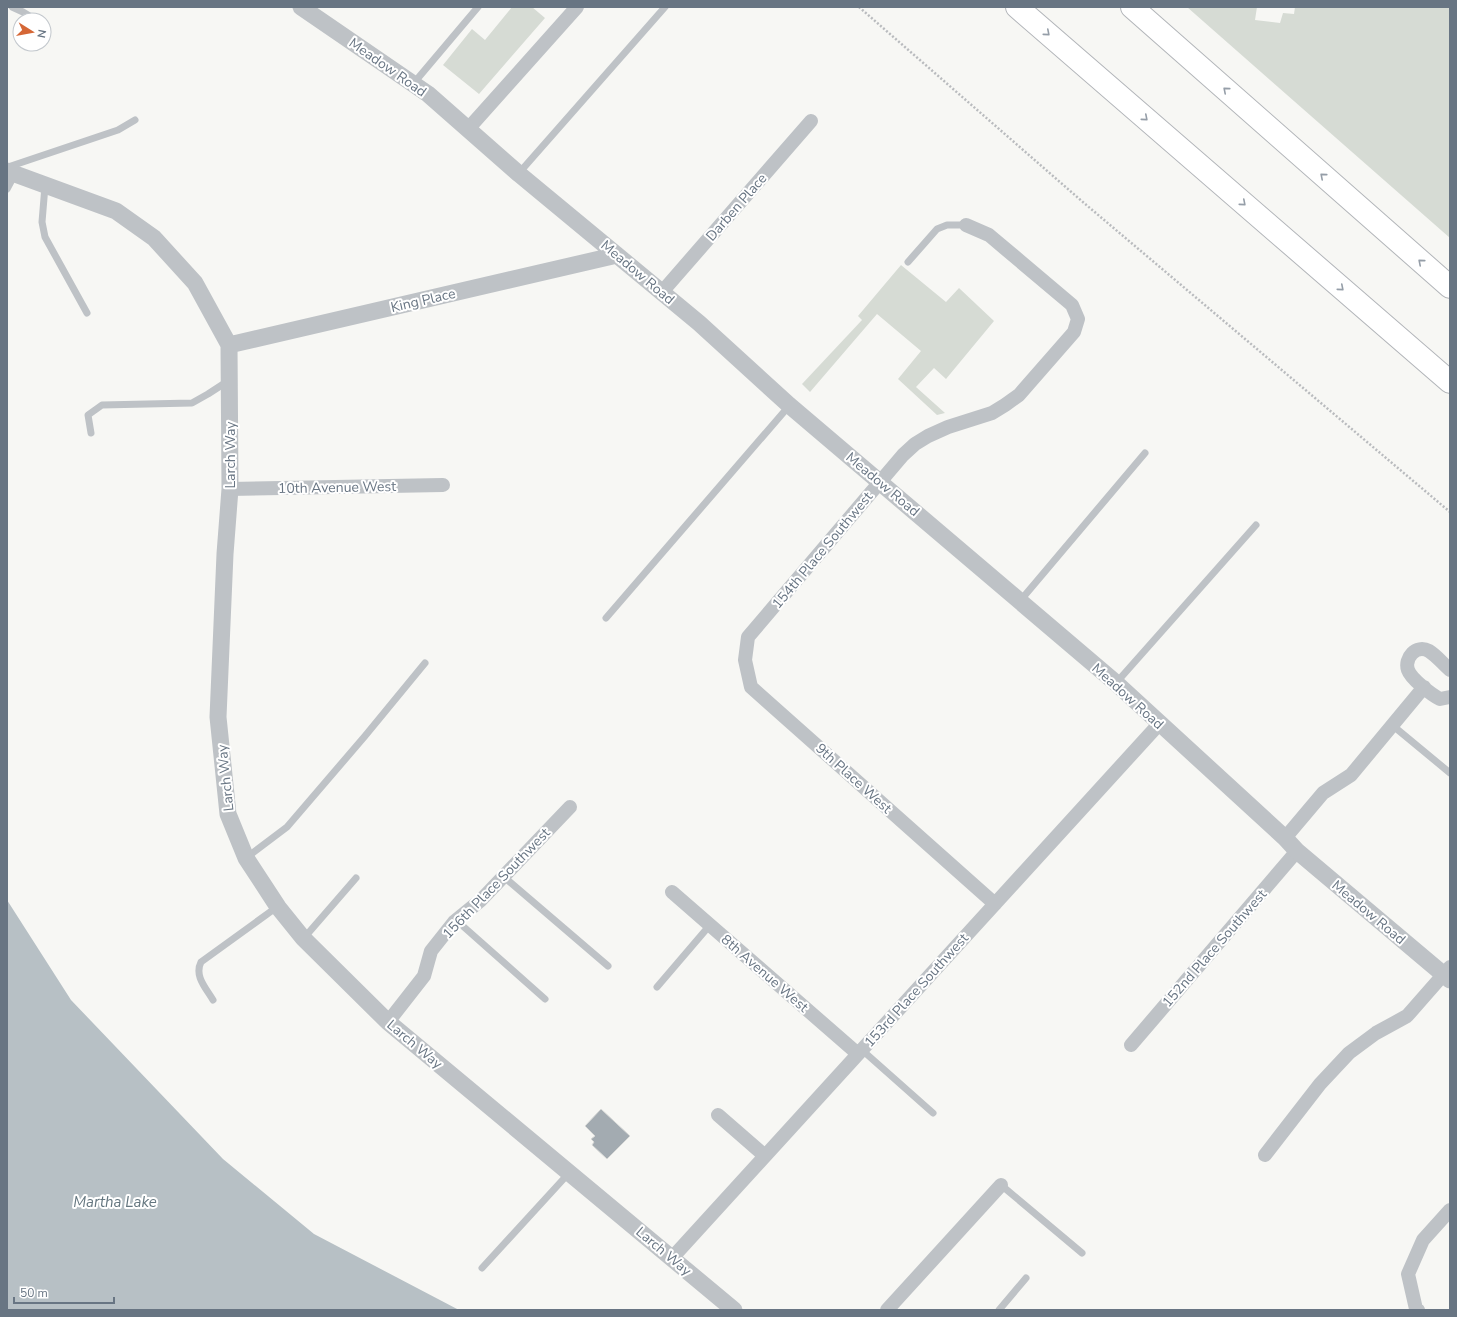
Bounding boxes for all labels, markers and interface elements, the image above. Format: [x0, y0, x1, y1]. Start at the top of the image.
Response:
north arrow [12, 12, 52, 52]
text: N [33, 28, 49, 39]
one-way arrow [1042, 28, 1049, 35]
street label: Meadow Road [345, 34, 430, 101]
one-way arrow [1223, 87, 1230, 94]
one-way arrow [1140, 113, 1148, 120]
street label: Darben Place [702, 169, 771, 245]
one-way arrow [1320, 173, 1328, 180]
one-way arrow [1238, 198, 1246, 205]
street label: Meadow Road [597, 236, 679, 309]
one-way arrow [1418, 259, 1425, 266]
street label: King Place [389, 284, 457, 317]
one-way arrow [1337, 284, 1344, 291]
street label: Larch Way [221, 421, 240, 489]
street label: Meadow Road [842, 448, 924, 521]
street label: 10th Avenue West [278, 477, 396, 498]
street label: 154th Place Southwest [768, 488, 877, 613]
street label: Meadow Road [1088, 659, 1168, 734]
street label: 9th Place West [812, 739, 896, 818]
street label: Larch Way [212, 743, 238, 812]
street label: 156th Place Southwest [438, 824, 554, 943]
street label: Meadow Road [1328, 876, 1410, 949]
street label: 152nd Place Southwest [1158, 885, 1271, 1011]
street label: 153rd Place Southwest [860, 929, 973, 1051]
street label: 8th Avenue West [717, 930, 812, 1017]
street label: Larch Way [383, 1016, 447, 1074]
water label: Martha Lake [73, 1192, 157, 1212]
street label: Larch Way [632, 1223, 696, 1281]
scale bar [14, 1279, 114, 1305]
text: 50 m [20, 1285, 48, 1301]

